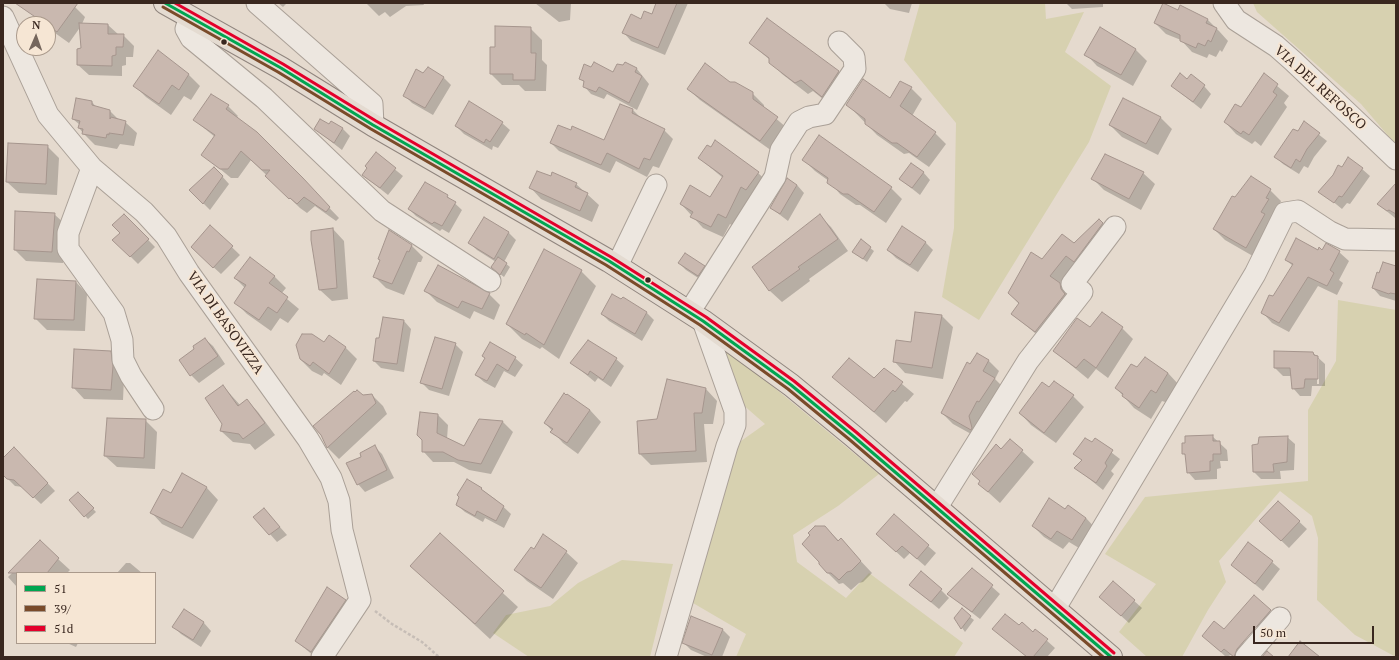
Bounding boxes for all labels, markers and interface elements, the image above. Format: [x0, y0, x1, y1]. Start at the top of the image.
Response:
north arrow [16, 16, 56, 56]
text: N [32, 18, 41, 32]
unlabelled marker [219, 37, 229, 47]
street label: VIA DEL REFOSCO [1270, 42, 1370, 134]
street label: VIA DI BASOVIZZA [183, 268, 267, 378]
unlabelled marker [643, 275, 653, 285]
legend [16, 572, 156, 644]
text: 51 [54, 581, 67, 596]
text: 39/ [54, 601, 71, 616]
scale bar [1255, 618, 1376, 644]
text: 51d [54, 621, 73, 636]
text: 50 m [1260, 625, 1286, 640]

